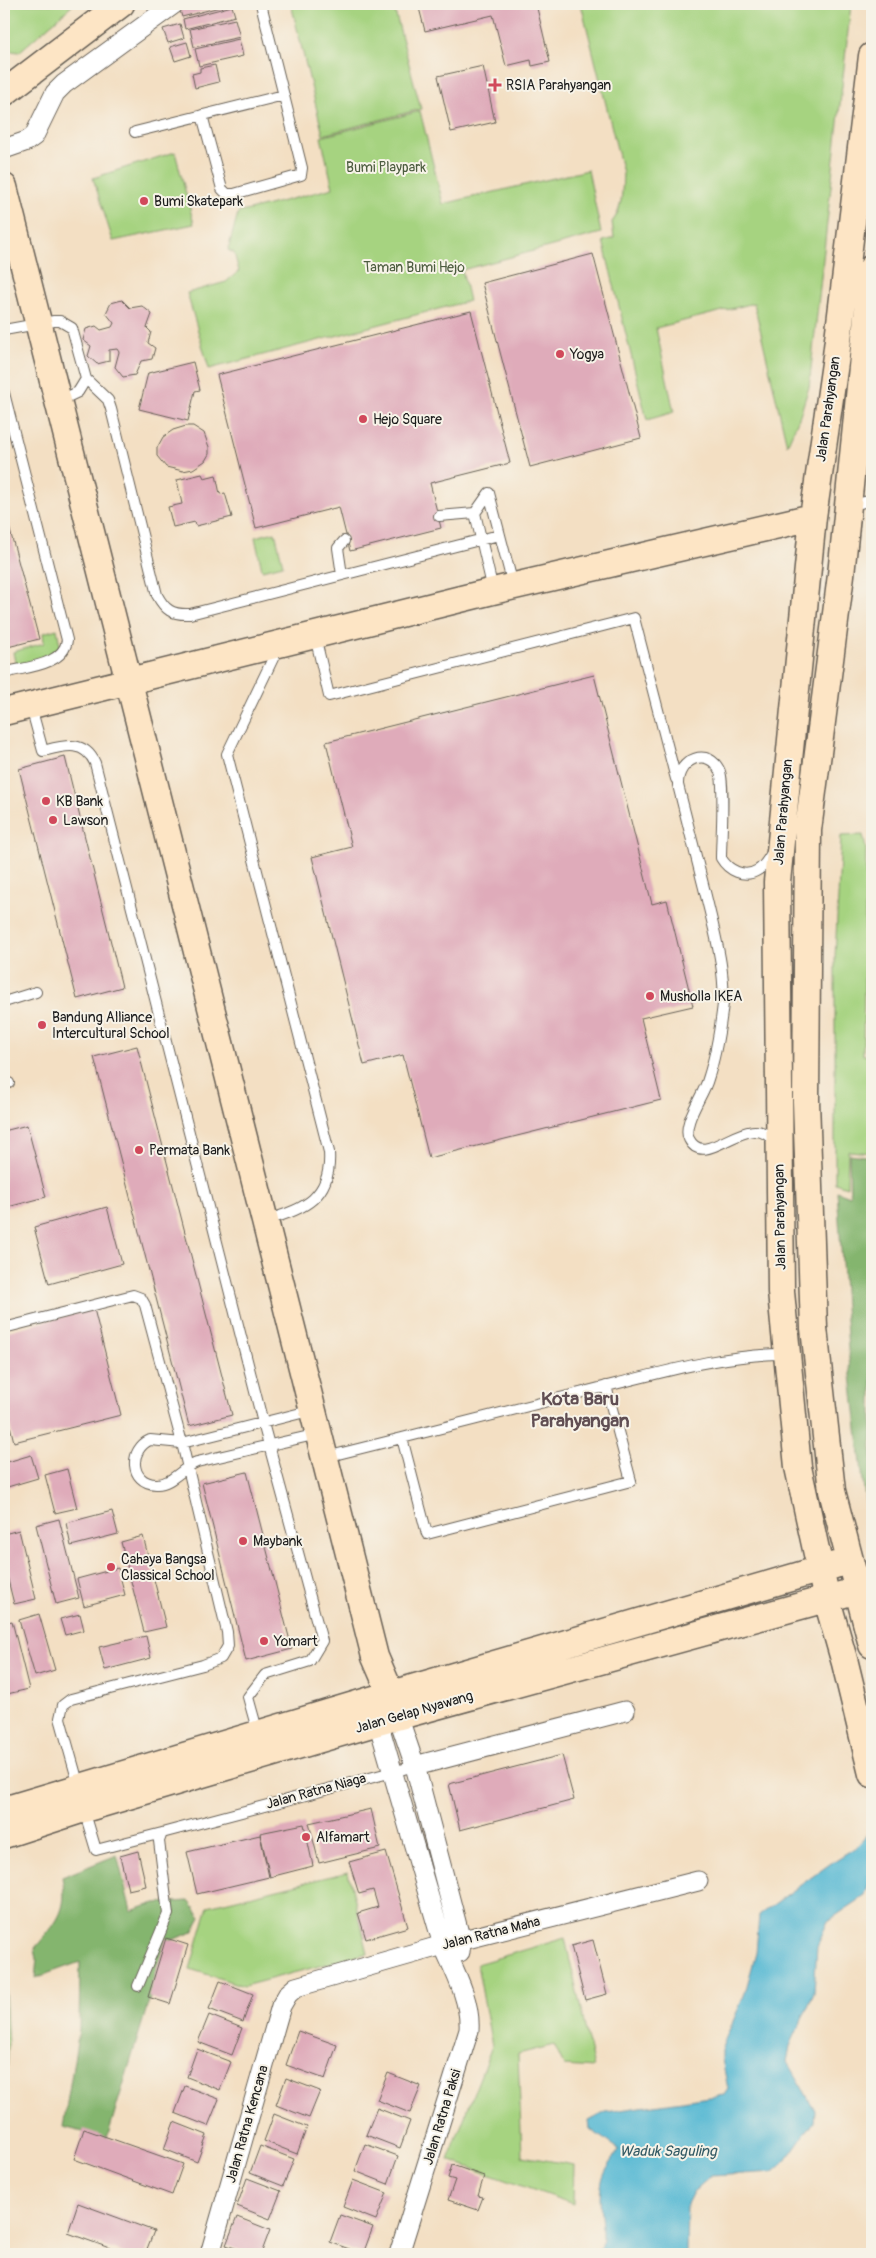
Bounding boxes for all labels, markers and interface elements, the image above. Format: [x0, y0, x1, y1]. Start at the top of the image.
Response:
place label: RSIA Parahyangan [506, 77, 611, 94]
marker: RSIA Parahyangan [488, 78, 502, 92]
park label: Bumi Playpark [346, 159, 426, 176]
place label: Bumi Skatepark [154, 193, 243, 210]
marker: Bumi Skatepark [138, 195, 150, 207]
park label: Taman Bumi Hejo [363, 259, 465, 276]
place label: Yogya [569, 346, 604, 363]
marker: Yogya [554, 348, 566, 360]
street label: Jalan Parahyangan [812, 355, 844, 463]
place label: Hejo Square [373, 411, 442, 428]
marker: Hejo Square [357, 413, 369, 425]
street label: Jalan Parahyangan [770, 758, 796, 866]
place label: KB Bank [56, 793, 103, 810]
marker: KB Bank [40, 795, 52, 807]
place label: Lawson [63, 812, 108, 829]
marker: Lawson [47, 814, 59, 826]
place label: Musholla IKEA [660, 988, 742, 1005]
marker: Musholla IKEA [644, 990, 656, 1002]
place label: Bandung Alliance Intercultural School [52, 1009, 170, 1042]
marker: Bandung Alliance Intercultural School [36, 1019, 48, 1031]
place label: Permata Bank [149, 1142, 230, 1159]
marker: Permata Bank [133, 1144, 145, 1156]
street label: Jalan Parahyangan [771, 1164, 789, 1270]
district label: Kota Baru Parahyangan [531, 1387, 630, 1433]
place label: Maybank [253, 1533, 302, 1550]
marker: Maybank [237, 1535, 249, 1547]
place label: Cahaya Bangsa Classical School [121, 1551, 215, 1584]
marker: Cahaya Bangsa Classical School [105, 1561, 117, 1573]
place label: Yomart [273, 1633, 318, 1650]
marker: Yomart [258, 1635, 270, 1647]
street label: Jalan Gelap Nyawang [353, 1687, 475, 1737]
street label: Jalan Ratna Niaga [264, 1769, 368, 1813]
place label: Alfamart [316, 1829, 370, 1846]
marker: Alfamart [300, 1831, 312, 1843]
street label: Jalan Ratna Maha [440, 1913, 542, 1953]
street label: Jalan Ratna Kencana [222, 2063, 272, 2185]
street label: Jalan Ratna Paksi [419, 2067, 465, 2167]
water label: Waduk Saguling [619, 2142, 718, 2161]

